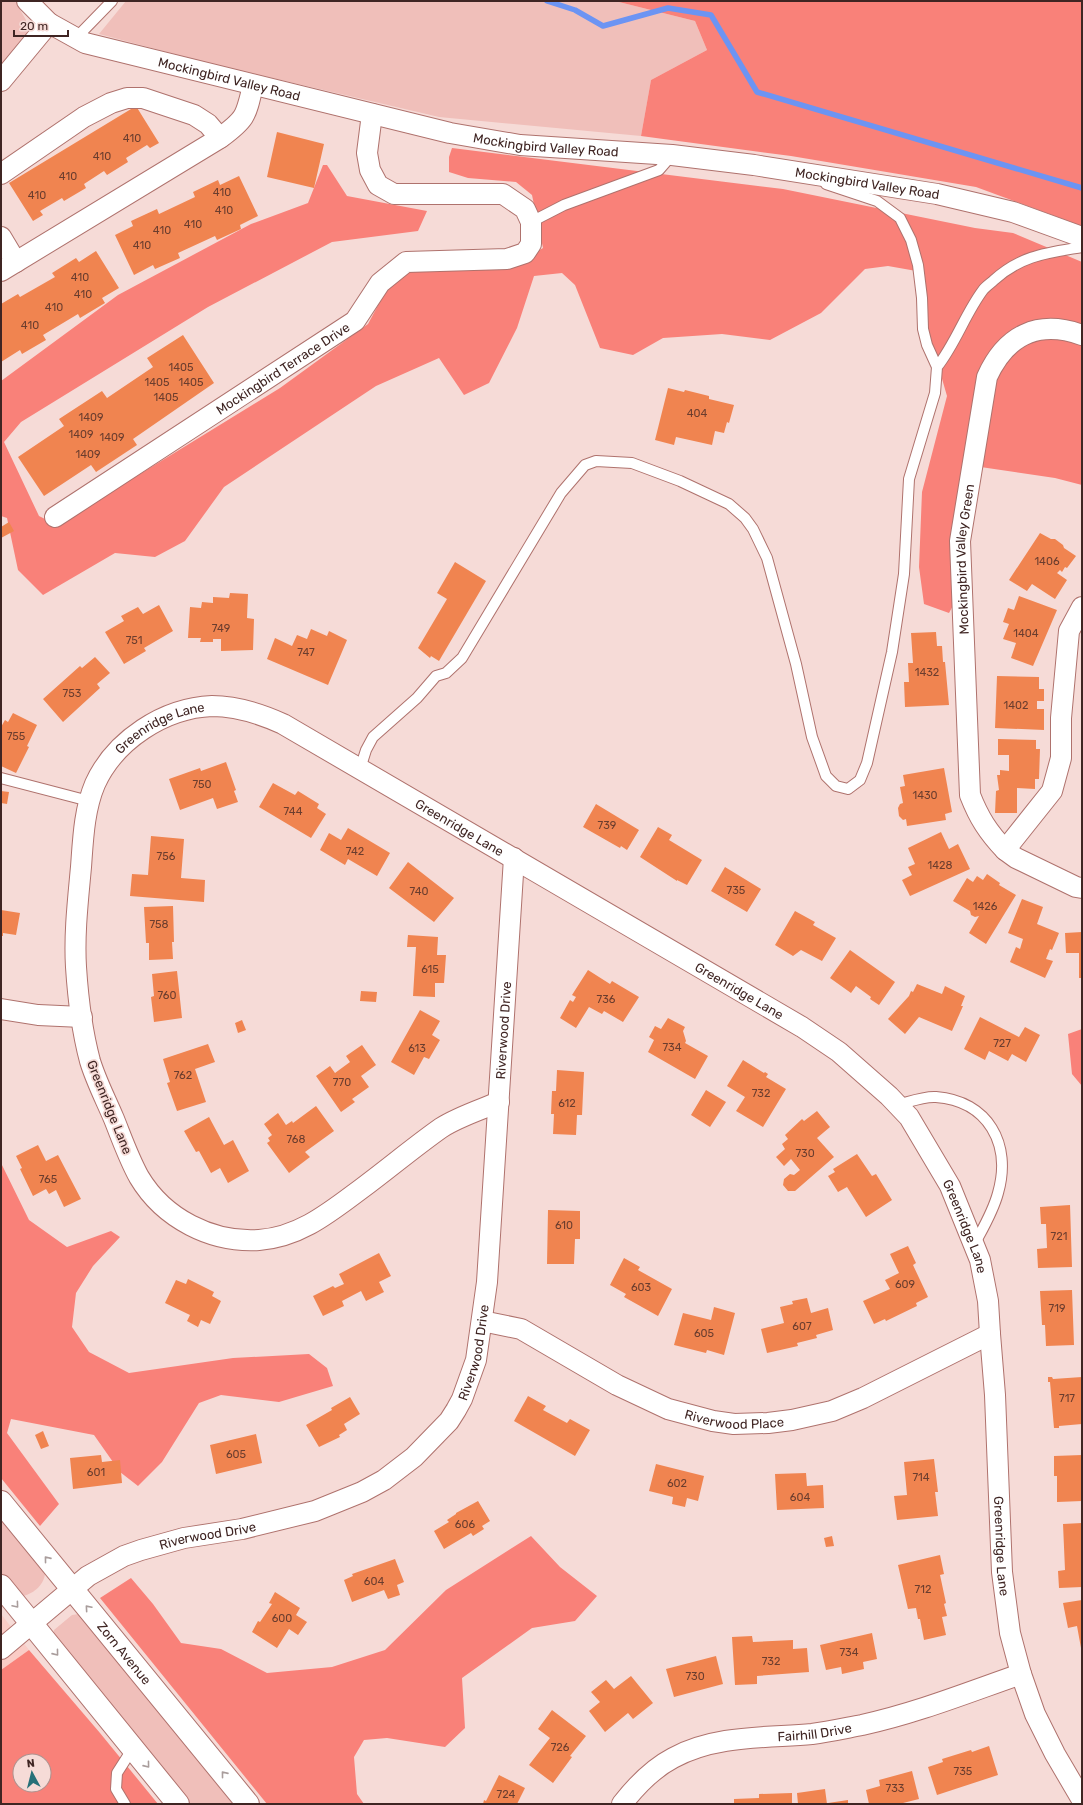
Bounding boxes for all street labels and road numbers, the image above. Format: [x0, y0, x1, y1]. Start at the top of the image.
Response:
street label: Mockingbird Valley Road [157, 54, 302, 104]
street label: Mockingbird Valley Road [472, 130, 619, 159]
street label: Mockingbird Valley Road [794, 165, 941, 202]
street label: Mockingbird Terrace Drive [213, 320, 353, 418]
street label: Mockingbird Valley Green [953, 483, 977, 635]
street label: Greenridge Lane [112, 700, 205, 757]
street label: Greenridge Lane [413, 796, 506, 859]
street label: Greenridge Lane [692, 959, 786, 1023]
street label: Riverwood Drive [493, 981, 514, 1080]
street label: Greenridge Lane [83, 1058, 135, 1157]
street label: Greenridge Lane [940, 1177, 989, 1274]
street label: Riverwood Drive [455, 1303, 492, 1402]
street label: Riverwood Place [683, 1407, 785, 1432]
street label: Greenridge Lane [991, 1496, 1012, 1597]
street label: Riverwood Drive [157, 1519, 258, 1553]
street label: Zorn Avenue [94, 1619, 154, 1688]
street label: Fairhill Drive [777, 1720, 853, 1744]

